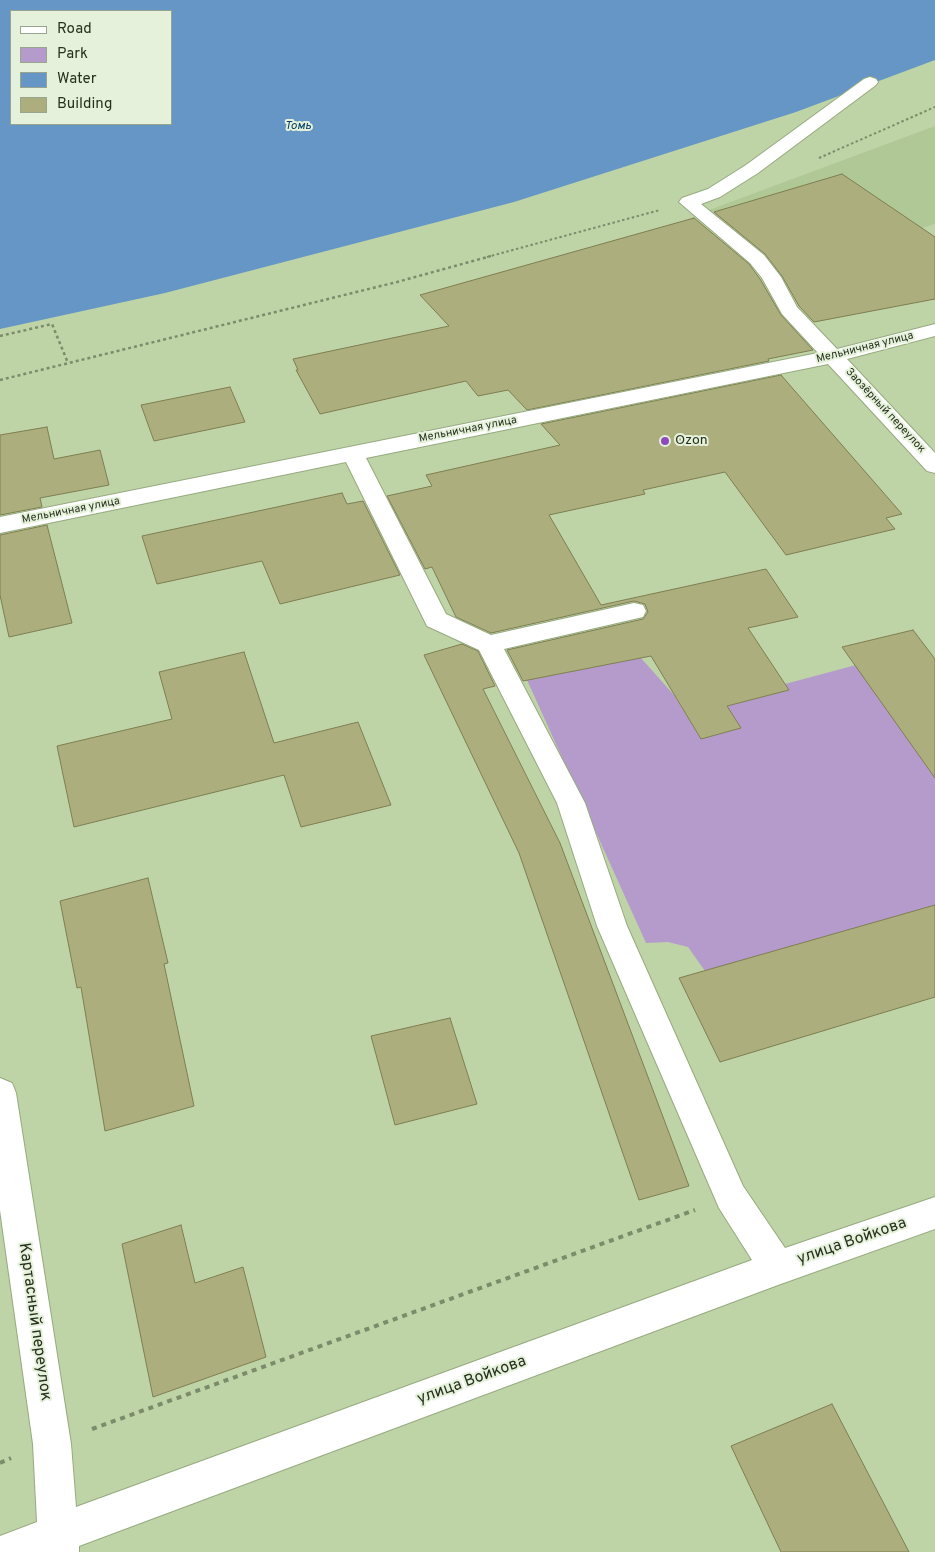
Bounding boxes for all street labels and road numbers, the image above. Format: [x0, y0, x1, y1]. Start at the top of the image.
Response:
street label: Мельничная улица [815, 330, 915, 366]
street label: Заозёрный переулок [842, 366, 928, 456]
street label: Мельничная улица [418, 414, 518, 446]
street label: Мельничная улица [21, 495, 121, 527]
street label: улица Войкова [795, 1214, 909, 1270]
street label: Картасный переулок [13, 1242, 55, 1402]
street label: улица Войкова [415, 1352, 529, 1410]

